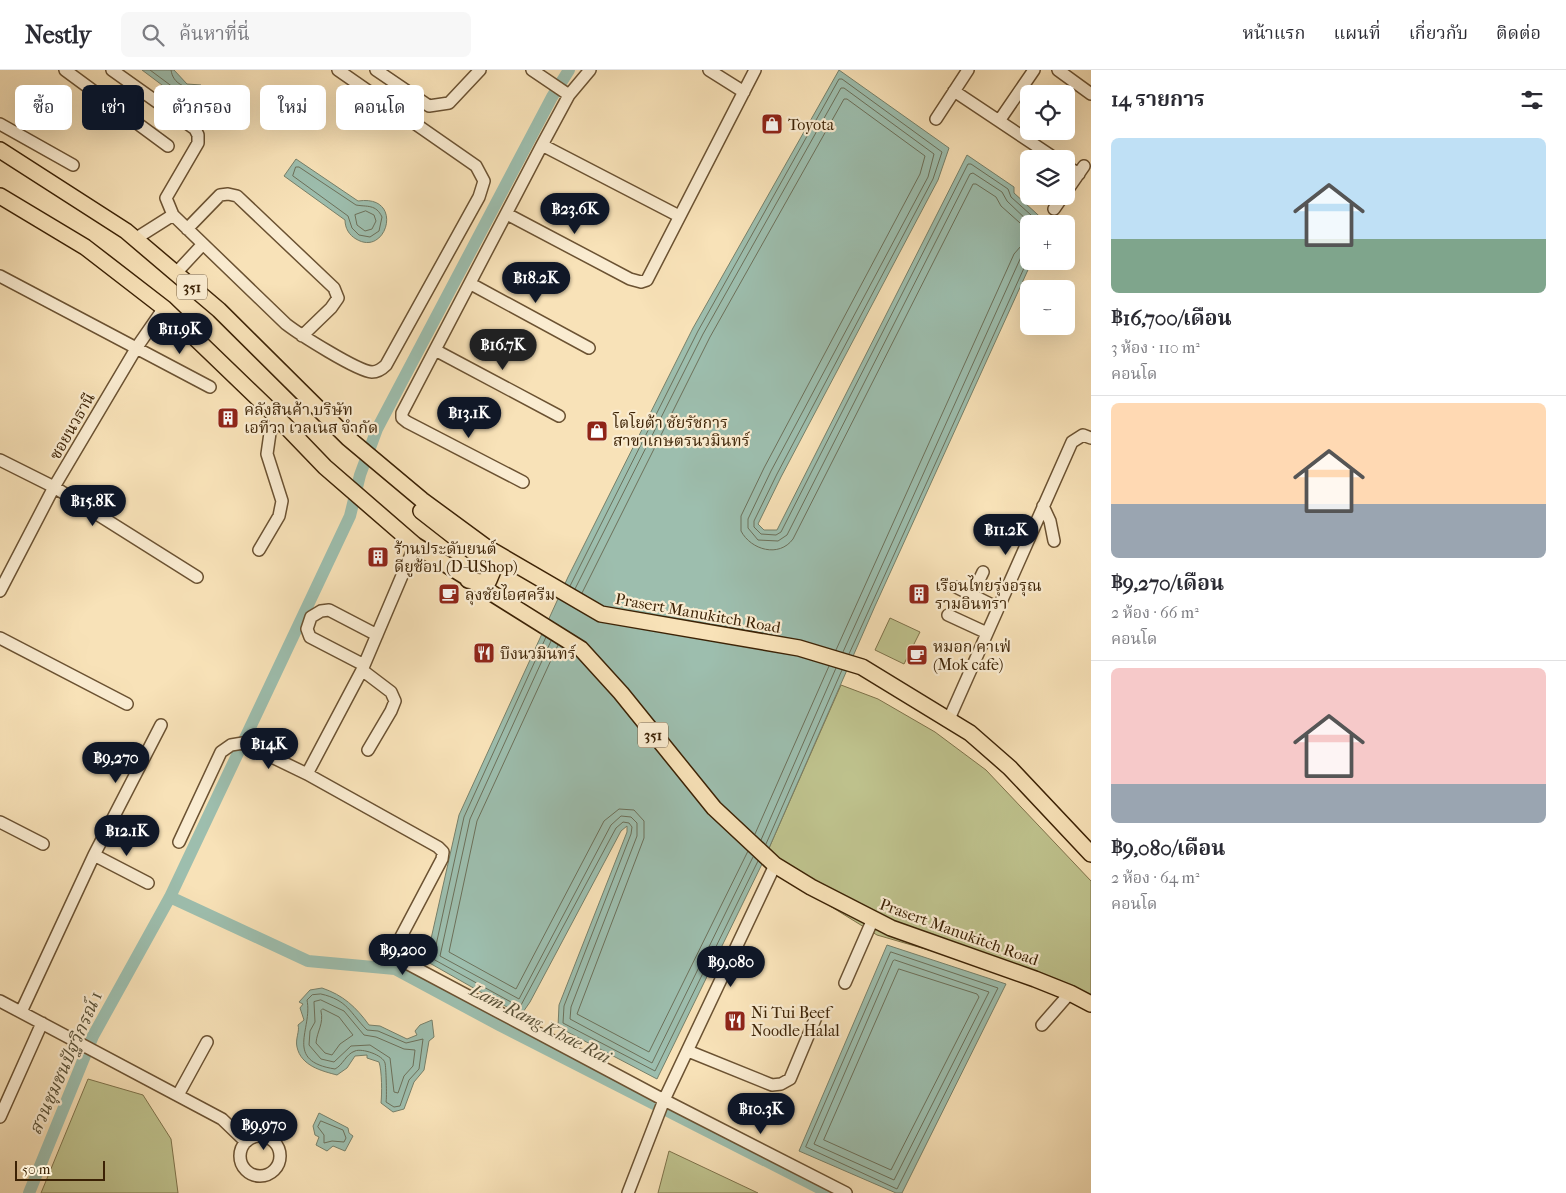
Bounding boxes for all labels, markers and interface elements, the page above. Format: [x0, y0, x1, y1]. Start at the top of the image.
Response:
search box [121, 12, 471, 57]
text: Nestly [25, 21, 91, 49]
icon: search [139, 21, 167, 49]
text: ค้นหาที่นี่ [179, 23, 250, 45]
text: หน้าแรก [1242, 23, 1305, 44]
text: แผนที่ [1333, 23, 1381, 44]
text: เกี่ยวกับ [1409, 23, 1468, 44]
text: ติดต่อ [1496, 23, 1541, 44]
chip: ซื้อ [15, 85, 72, 130]
chip: เช่า [82, 85, 144, 130]
chip: ตัวกรอง [154, 85, 250, 130]
chip: ใหม่ [260, 85, 326, 130]
chip: คอนโด [336, 85, 424, 130]
map controls [1020, 85, 1075, 335]
button: locate [1020, 85, 1075, 140]
icon: filters [1518, 86, 1546, 114]
text: 14 รายการ [1111, 87, 1205, 111]
shop icon: Toyota [760, 112, 784, 136]
place label: Toyota [788, 115, 835, 134]
button: layers [1020, 150, 1075, 205]
icon: home [1284, 170, 1374, 260]
pin: ฿23.6K [534, 192, 616, 235]
text: ฿23.6K [551, 199, 599, 218]
button: + [1020, 215, 1075, 270]
pin: ฿18.2K [495, 262, 577, 304]
text: ฿18.2K [513, 268, 559, 287]
road number: 351 [177, 274, 207, 300]
button: − [1020, 280, 1075, 335]
text: ฿16,700/เดือน [1111, 306, 1232, 330]
pin: ฿11.9K [139, 312, 221, 355]
text: ฿11.9K [158, 319, 202, 338]
pin: ฿16.7K [462, 328, 544, 371]
text: ฿16.7K [481, 335, 525, 354]
text: 3 ห้อง · 110 m² [1111, 338, 1200, 357]
text: คอนโด [1111, 364, 1157, 383]
street label: ซอยนวธานี [45, 389, 99, 463]
pin: ฿13.1K [428, 396, 510, 439]
place label: คลังสินค้า บริษัท เอทีวา เวลเนส จำกัด [244, 400, 378, 437]
text: ฿13.1K [448, 403, 490, 422]
building icon: คลังสินค้า บริษัท เอทีวา เวลเนส จำกัด [216, 406, 240, 430]
place label: โตโยต้า ชัยรัชการ สาขาเกษตรนวมินทร์ [612, 412, 750, 450]
shop icon: โตโยต้า ชัยรัชการ สาขาเกษตรนวมินทร์ [585, 419, 609, 443]
icon: home [1284, 436, 1374, 526]
pin: ฿15.8K [52, 484, 134, 527]
text: ฿15.8K [71, 491, 115, 510]
pin: ฿11.2K [965, 514, 1047, 556]
text: ฿11.2K [984, 520, 1028, 539]
place label: ร้านประดับยนต์ ดียูช้อป (D-UShop) [394, 539, 518, 577]
building icon: ร้านประดับยนต์ ดียูช้อป (D-UShop) [366, 545, 390, 569]
text: ฿9,270/เดือน [1111, 571, 1224, 595]
place label: เรือนไทยรุ่งอรุณ รามอินทรา [935, 575, 1042, 613]
cafe icon: ลุงชัยไอศครีม [437, 582, 461, 606]
building icon: เรือนไทยรุ่งอรุณ รามอินทรา [907, 582, 931, 606]
place label: ลุงชัยไอศครีม [465, 584, 555, 606]
street label: Prasert Manukitch Road [614, 589, 782, 637]
text: 2 ห้อง · 66 m² [1111, 603, 1199, 622]
text: คอนโด [1111, 629, 1157, 648]
place label: หมอก คาเฟ่ (Mok cafe) [933, 637, 1011, 674]
restaurant icon: บึงนวมินทร์ [472, 641, 496, 665]
cafe icon: หมอก คาเฟ่ (Mok cafe) [905, 643, 929, 667]
place label: บึงนวมินทร์ [500, 644, 576, 663]
icon: home [1284, 701, 1374, 791]
road number: 351 [638, 722, 668, 748]
pin: ฿14K [239, 728, 299, 770]
text: ฿14K [251, 734, 287, 753]
pin: ฿9,270 [75, 742, 157, 784]
text: ฿9,270 [93, 748, 139, 767]
pin: ฿12.1K [86, 814, 168, 857]
text: ฿12.1K [105, 821, 149, 840]
text: ฿9,080/เดือน [1111, 836, 1225, 860]
text: 2 ห้อง · 64 m² [1111, 868, 1199, 887]
street label: Prasert Manukitch Road [877, 894, 1041, 970]
text: คอนโด [1111, 894, 1157, 913]
pin: ฿9,200 [362, 934, 444, 976]
text: ฿9,200 [380, 940, 426, 959]
pin: ฿9,080 [690, 946, 772, 988]
text: ฿9,080 [708, 952, 754, 971]
water label: Lam Rang Khae Rai [465, 979, 615, 1069]
water label: สวนชุมชนปัฐวิกรณ์ 1 [24, 988, 108, 1138]
place label: Ni Tui Beef Noodle Halal [751, 1003, 840, 1040]
restaurant icon: Ni Tui Beef Noodle Halal [723, 1009, 747, 1033]
pin: ฿10.3K [720, 1092, 802, 1135]
text: ฿10.3K [739, 1099, 783, 1118]
pin: ฿9,970 [223, 1108, 305, 1151]
text: ฿9,970 [241, 1115, 287, 1134]
scale bar [15, 1158, 105, 1181]
text: 50 m [22, 1161, 50, 1178]

